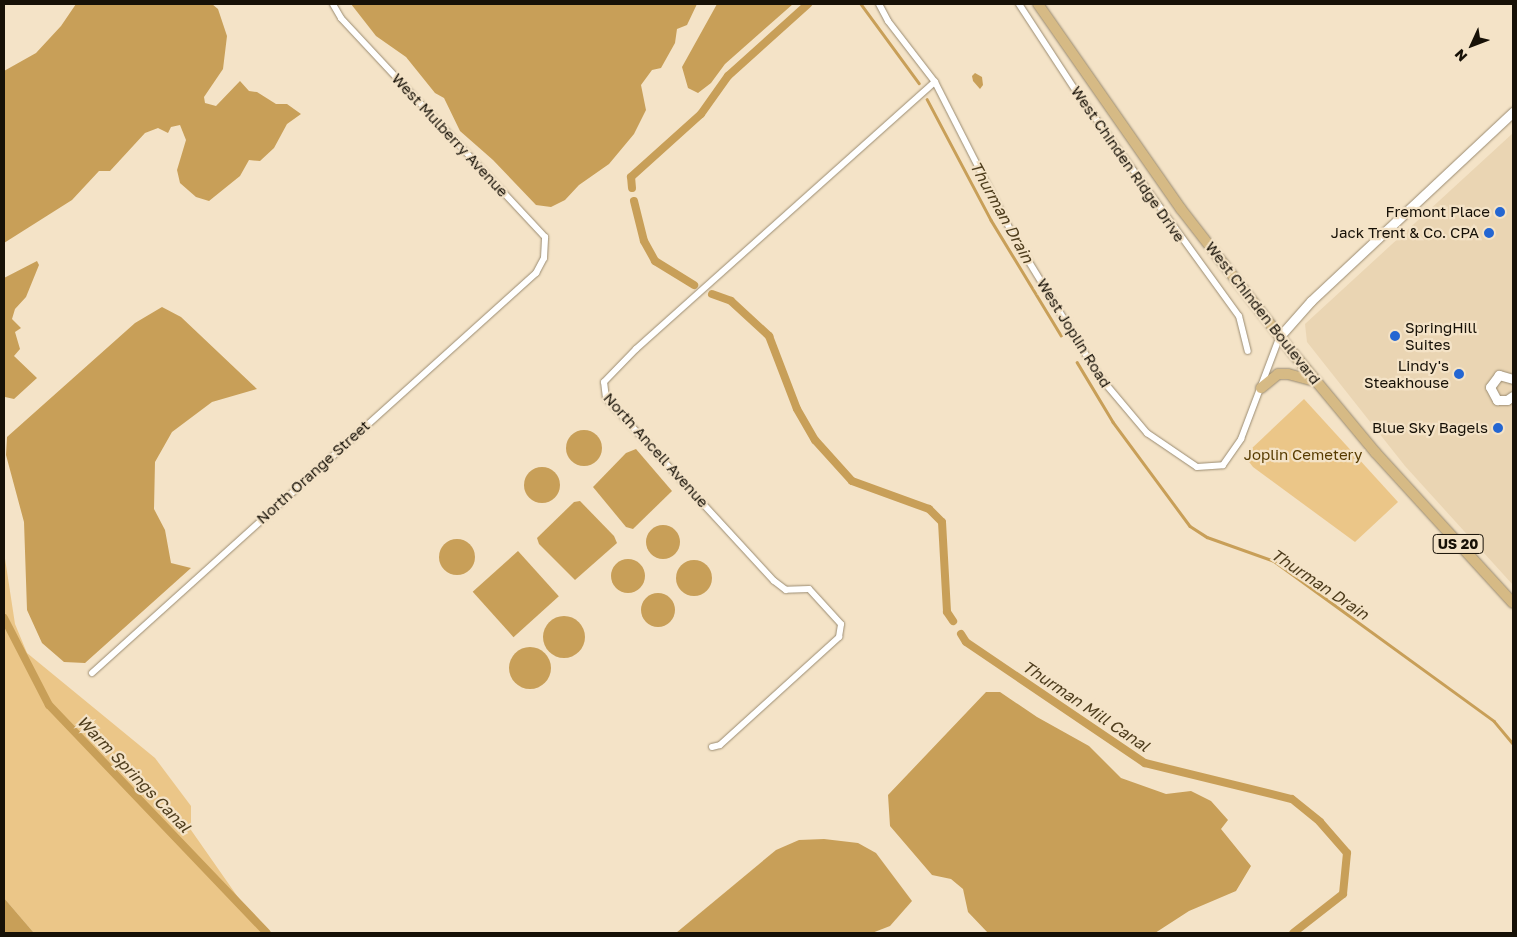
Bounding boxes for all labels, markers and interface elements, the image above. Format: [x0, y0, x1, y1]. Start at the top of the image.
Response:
north arrow [1447, 20, 1497, 70]
text: N [1451, 46, 1471, 65]
street label: West Mulberry Avenue [388, 70, 512, 200]
street label: West Chinden Ridge Drive [1067, 83, 1189, 245]
water label: Thurman Drain [966, 158, 1038, 266]
place label: Fremont Place [1386, 203, 1490, 221]
marker: Fremont Place [1494, 206, 1506, 218]
place label: Jack Trent & Co. CPA [1331, 224, 1479, 242]
marker: Jack Trent & Co. CPA [1483, 227, 1495, 239]
street label: West Chinden Boulevard [1202, 238, 1324, 388]
street label: West Joplin Road [1033, 275, 1115, 391]
place label: SpringHill Suites [1405, 318, 1477, 353]
marker: SpringHill Suites [1389, 330, 1401, 342]
place label: Lindy's Steakhouse [1364, 356, 1449, 391]
marker: Lindy's Steakhouse [1453, 368, 1465, 380]
street label: North Ancell Avenue [600, 389, 712, 511]
street label: North Orange Street [253, 416, 373, 528]
place label: Blue Sky Bagels [1372, 419, 1488, 437]
marker: Blue Sky Bagels [1492, 422, 1504, 434]
park label: Joplin Cemetery [1244, 446, 1362, 464]
road number: US 20 [1432, 532, 1484, 556]
water label: Thurman Drain [1268, 544, 1372, 624]
water label: Thurman Mill Canal [1019, 656, 1153, 756]
water label: Warm Springs Canal [73, 712, 195, 836]

